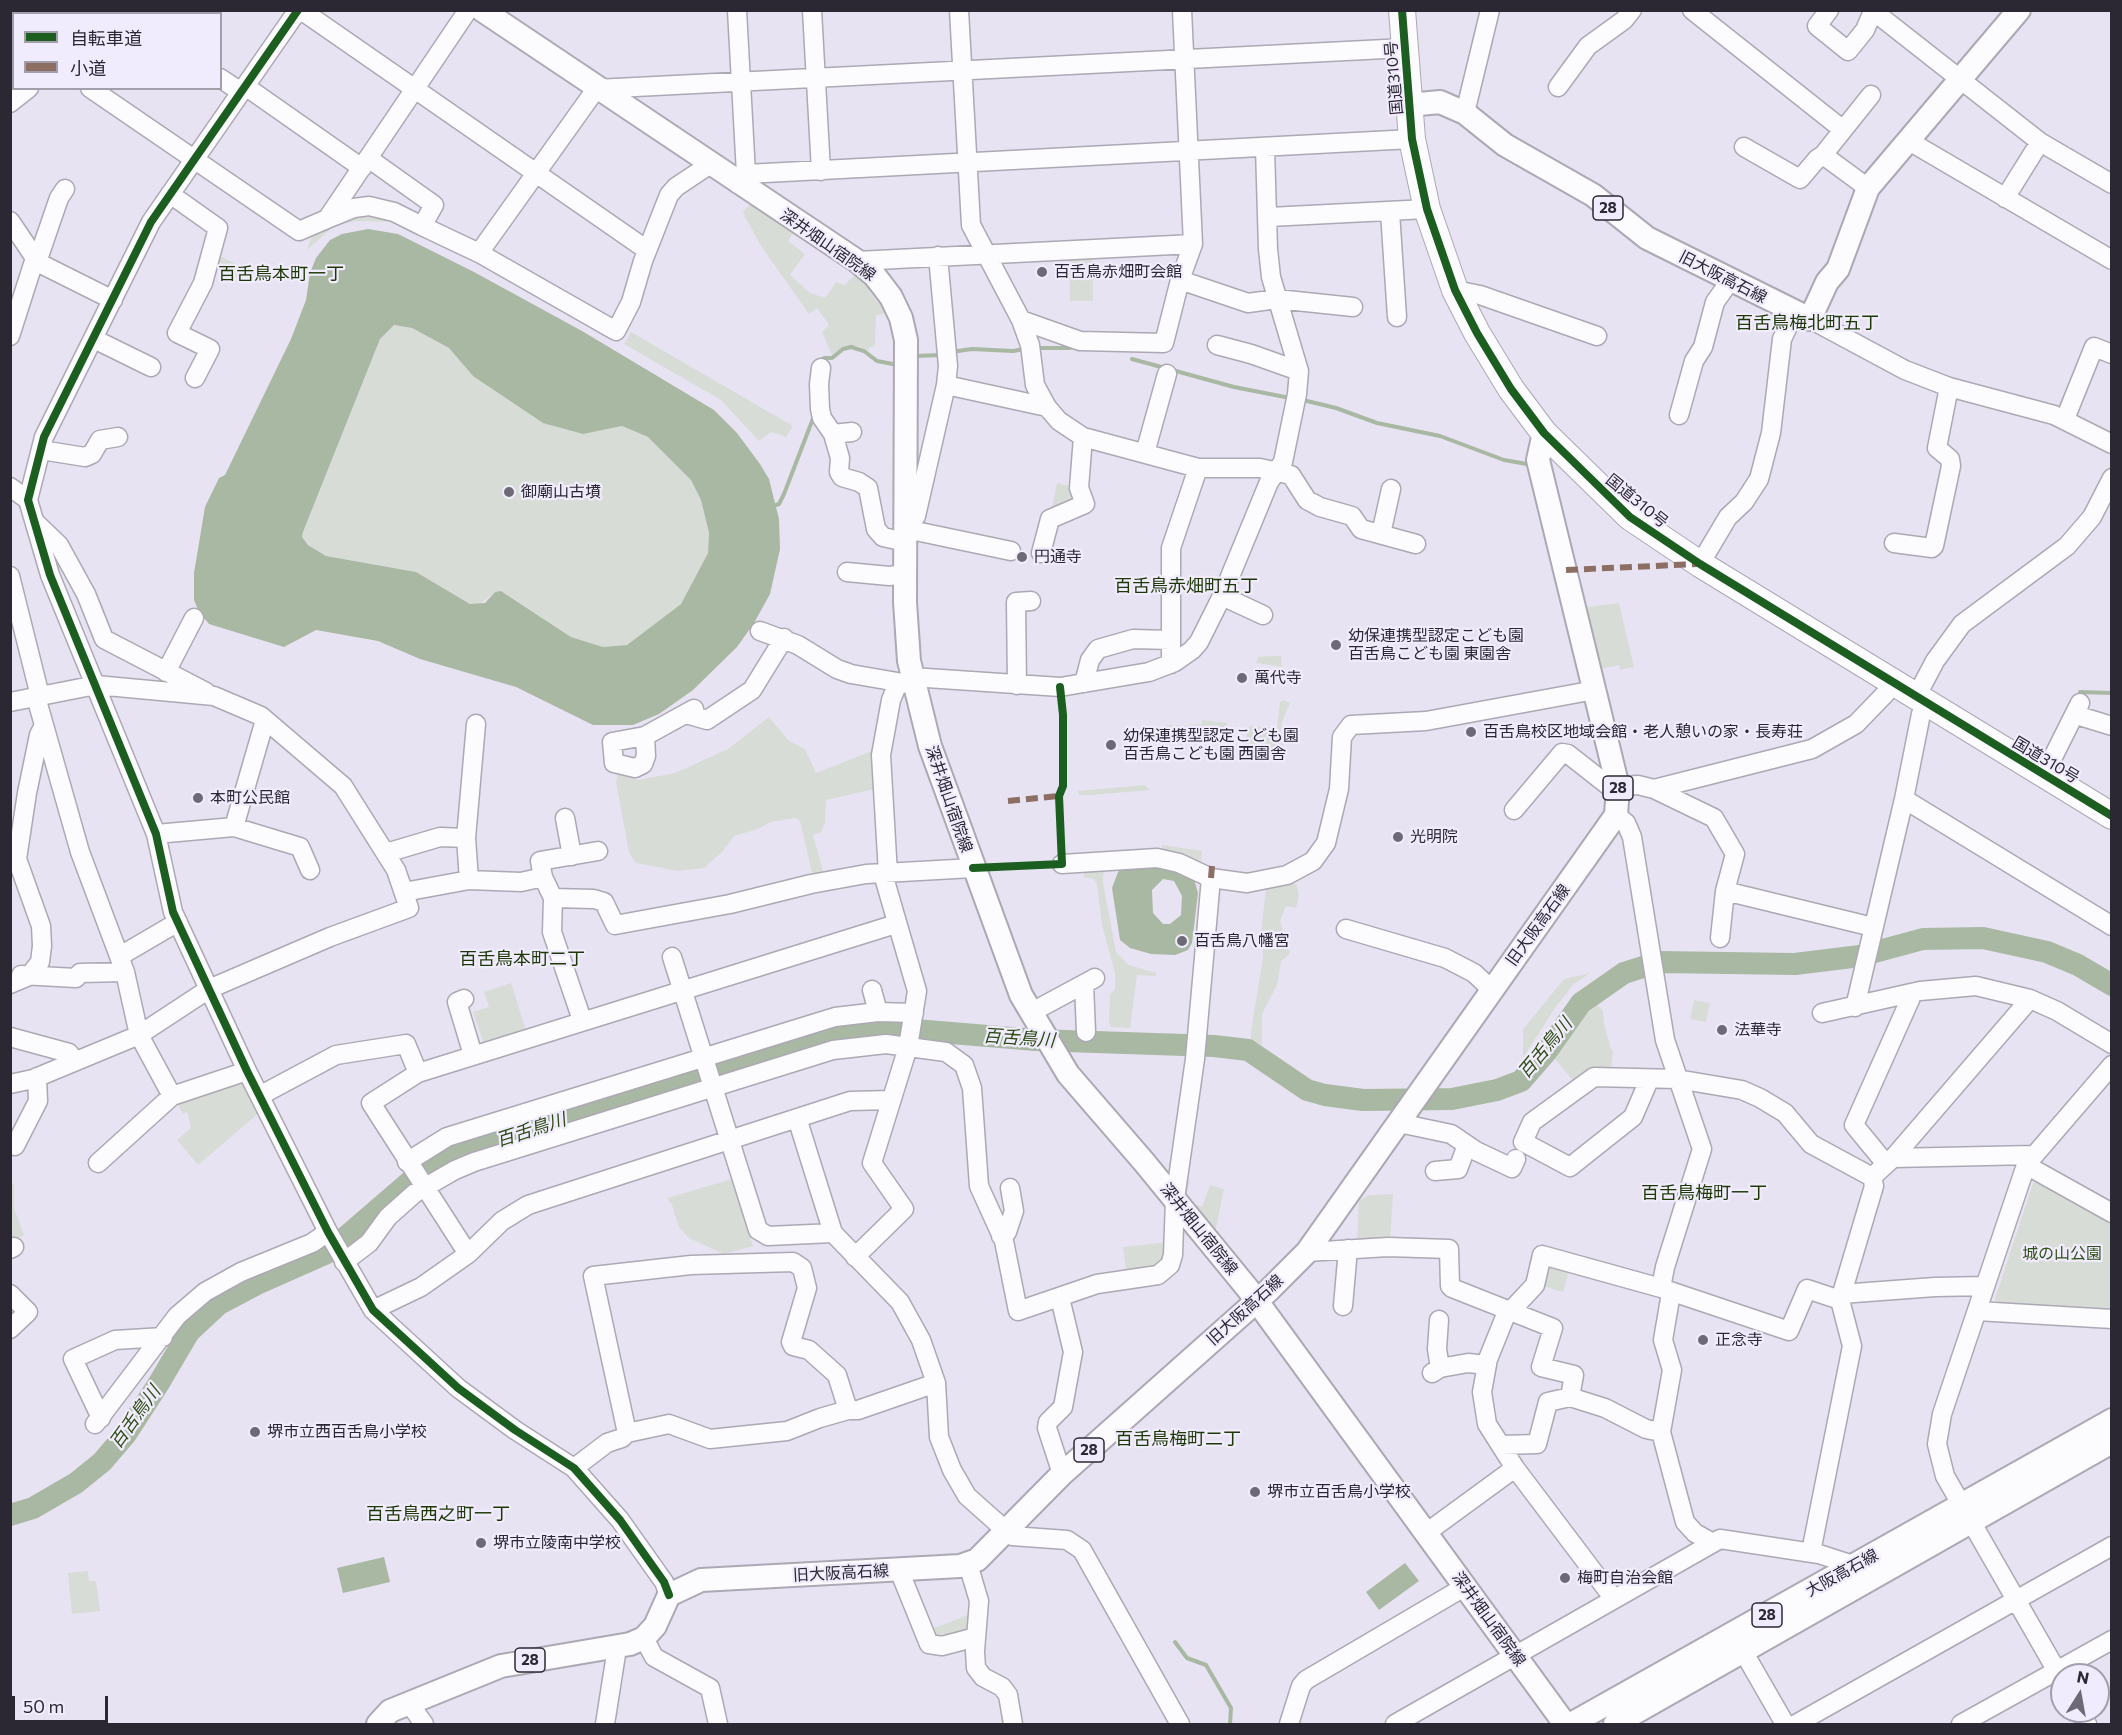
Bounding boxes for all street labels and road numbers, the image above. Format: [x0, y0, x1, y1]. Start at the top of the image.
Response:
street label: 国道310号 [1381, 40, 1407, 116]
road number: 28 [1593, 196, 1623, 220]
street label: 深井畑山宿院線 [777, 205, 879, 285]
street label: 旧大阪高石線 [1676, 247, 1770, 307]
street label: 国道310号 [1602, 470, 1672, 532]
street label: 国道310号 [2009, 733, 2083, 787]
street label: 深井畑山宿院線 [922, 743, 976, 855]
road number: 28 [1603, 776, 1633, 800]
street label: 旧大阪高石線 [1502, 881, 1574, 969]
street label: 深井畑山宿院線 [1156, 1179, 1242, 1279]
street label: 旧大阪高石線 [1203, 1271, 1287, 1349]
road number: 28 [1074, 1438, 1104, 1462]
street label: 大阪高石線 [1802, 1545, 1882, 1601]
street label: 旧大阪高石線 [793, 1561, 889, 1585]
street label: 深井畑山宿院線 [1448, 1568, 1530, 1670]
road number: 28 [1752, 1603, 1782, 1627]
road number: 28 [515, 1648, 545, 1672]

